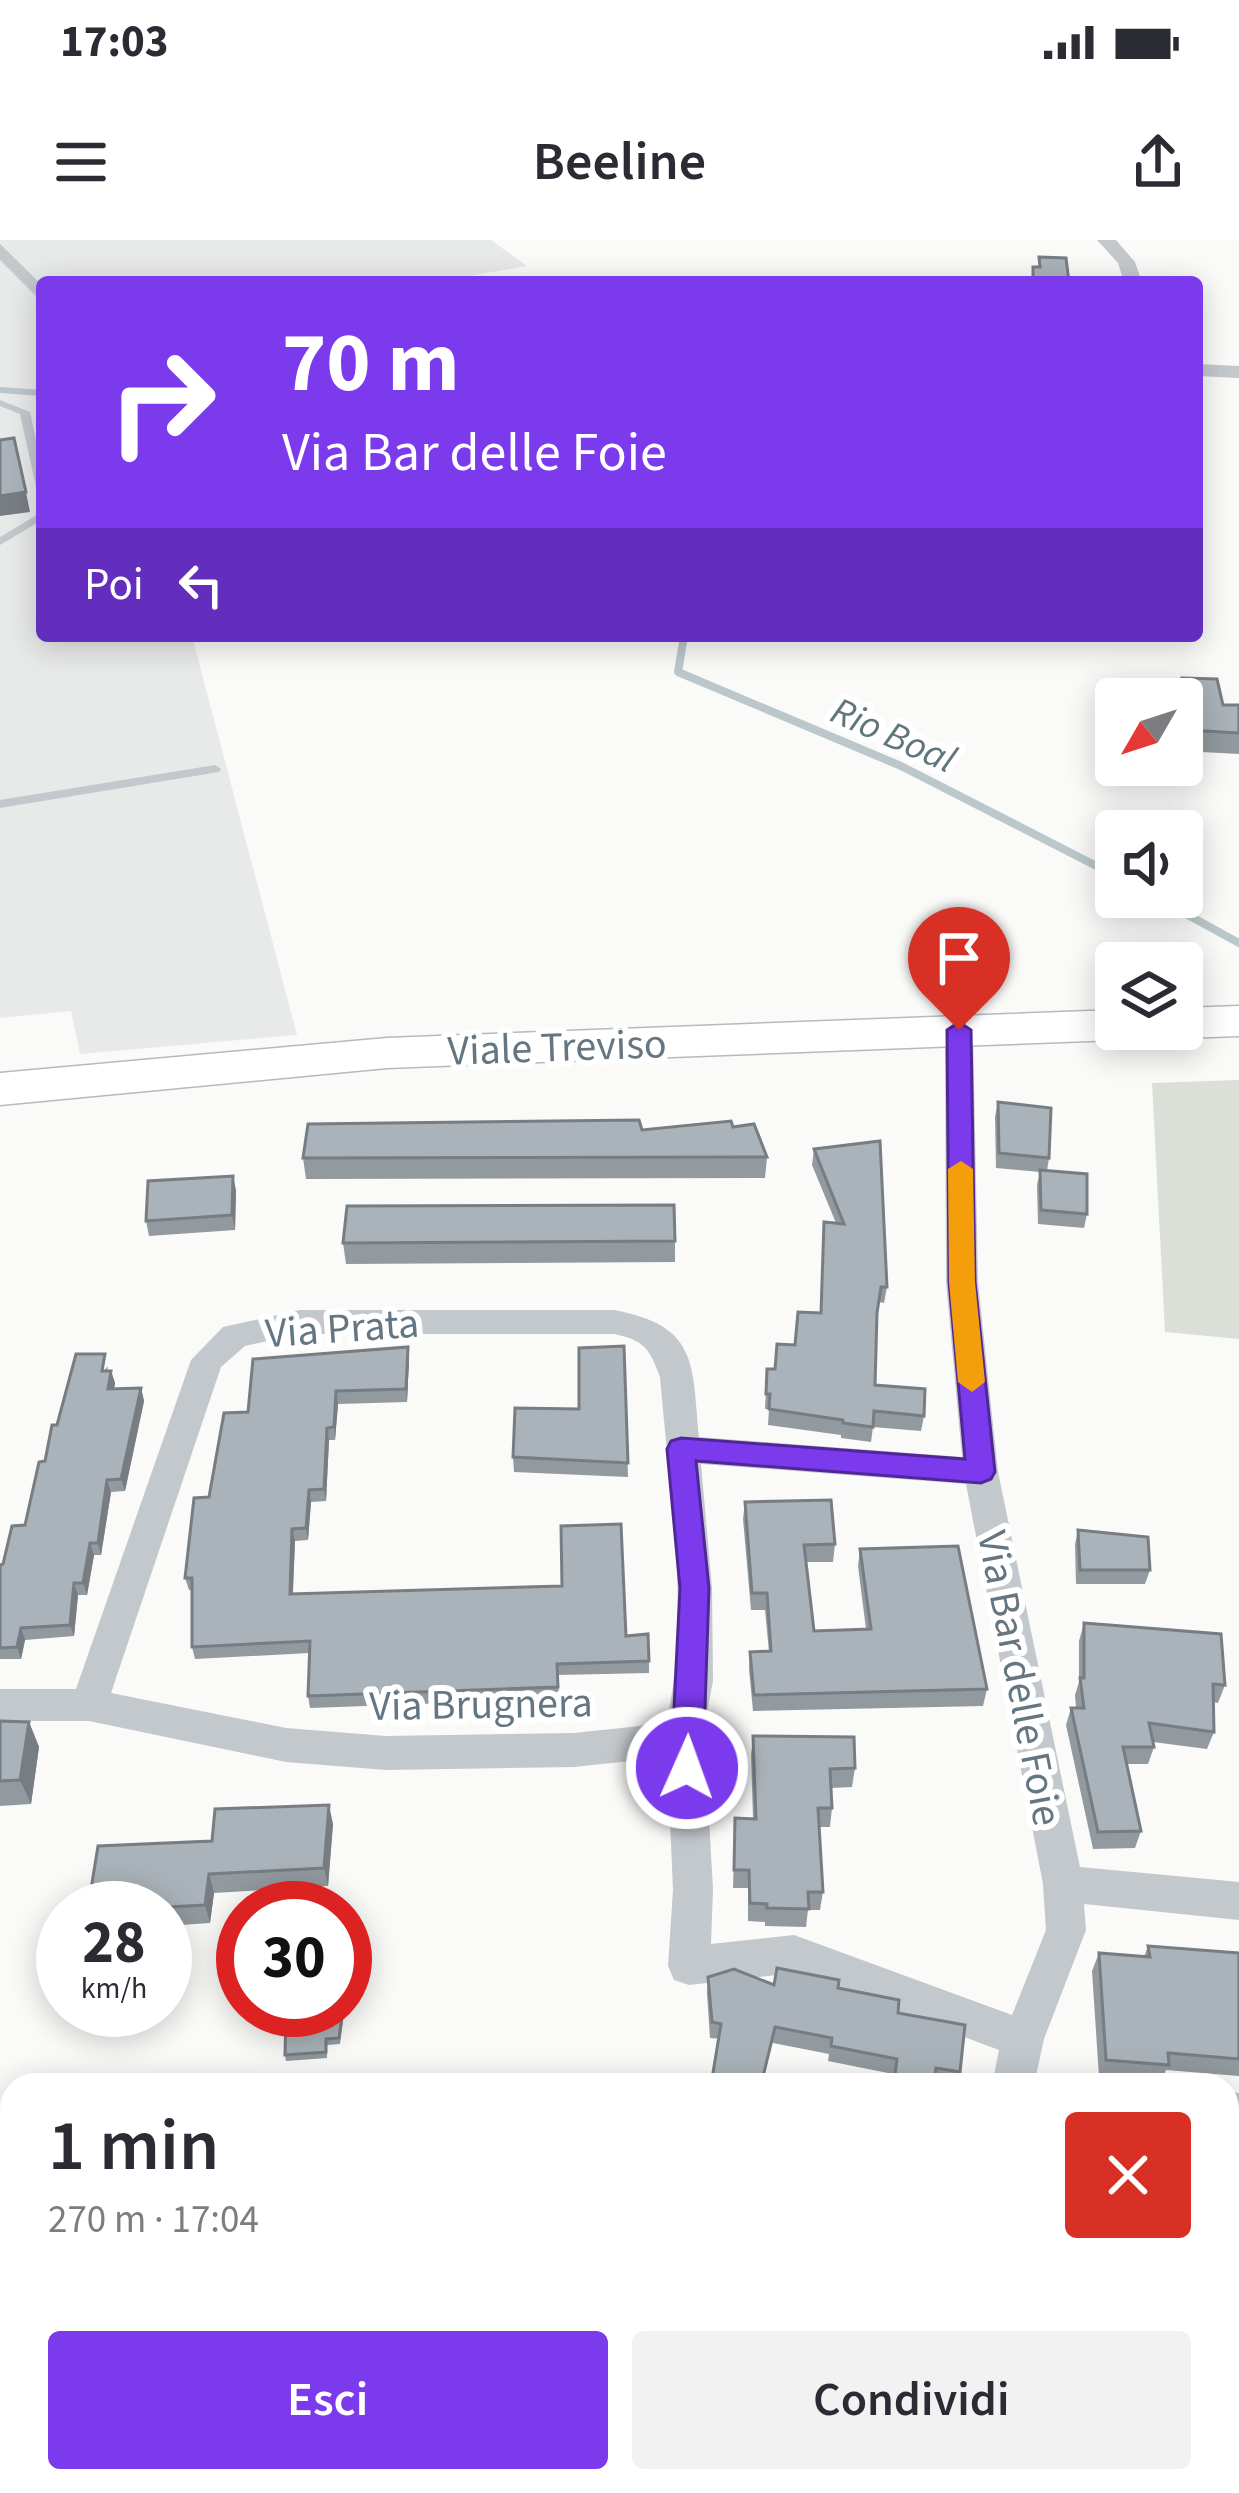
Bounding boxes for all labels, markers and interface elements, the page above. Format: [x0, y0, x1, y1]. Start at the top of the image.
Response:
text: 17:03 [60, 10, 169, 74]
text: Beeline [533, 124, 706, 201]
icon: menu [48, 129, 114, 195]
icon: share [1125, 129, 1191, 195]
text: 70 m [282, 304, 460, 424]
icon: right [84, 324, 240, 480]
text: Via Bar delle Foie [282, 415, 667, 492]
icon: left [168, 552, 234, 618]
text: Poi [84, 553, 144, 617]
north arrow [1095, 678, 1203, 786]
map controls [1095, 678, 1203, 1050]
water label: Rio Boal [822, 683, 965, 788]
button: sound [1095, 810, 1203, 918]
pin [908, 907, 1010, 1030]
icon: arrive [926, 925, 992, 991]
button: layers [1095, 942, 1203, 1050]
street label: Viale Treviso [447, 1014, 668, 1082]
street label: Via Prata [263, 1294, 421, 1364]
street label: Via Bar delle Foie [961, 1526, 1077, 1831]
street label: Via Brugnera [369, 1673, 593, 1737]
position arrow [624, 1705, 750, 1831]
speed limit sign: 30 [216, 1881, 372, 2037]
text: 28 [82, 1901, 146, 1986]
text: km/h [81, 1967, 147, 2010]
text: 1 min [48, 2095, 219, 2198]
button: close [1065, 2112, 1191, 2238]
text: 270 m · 17:04 [48, 2192, 259, 2248]
button: Esci [48, 2331, 608, 2469]
button: Condividi [632, 2331, 1191, 2469]

